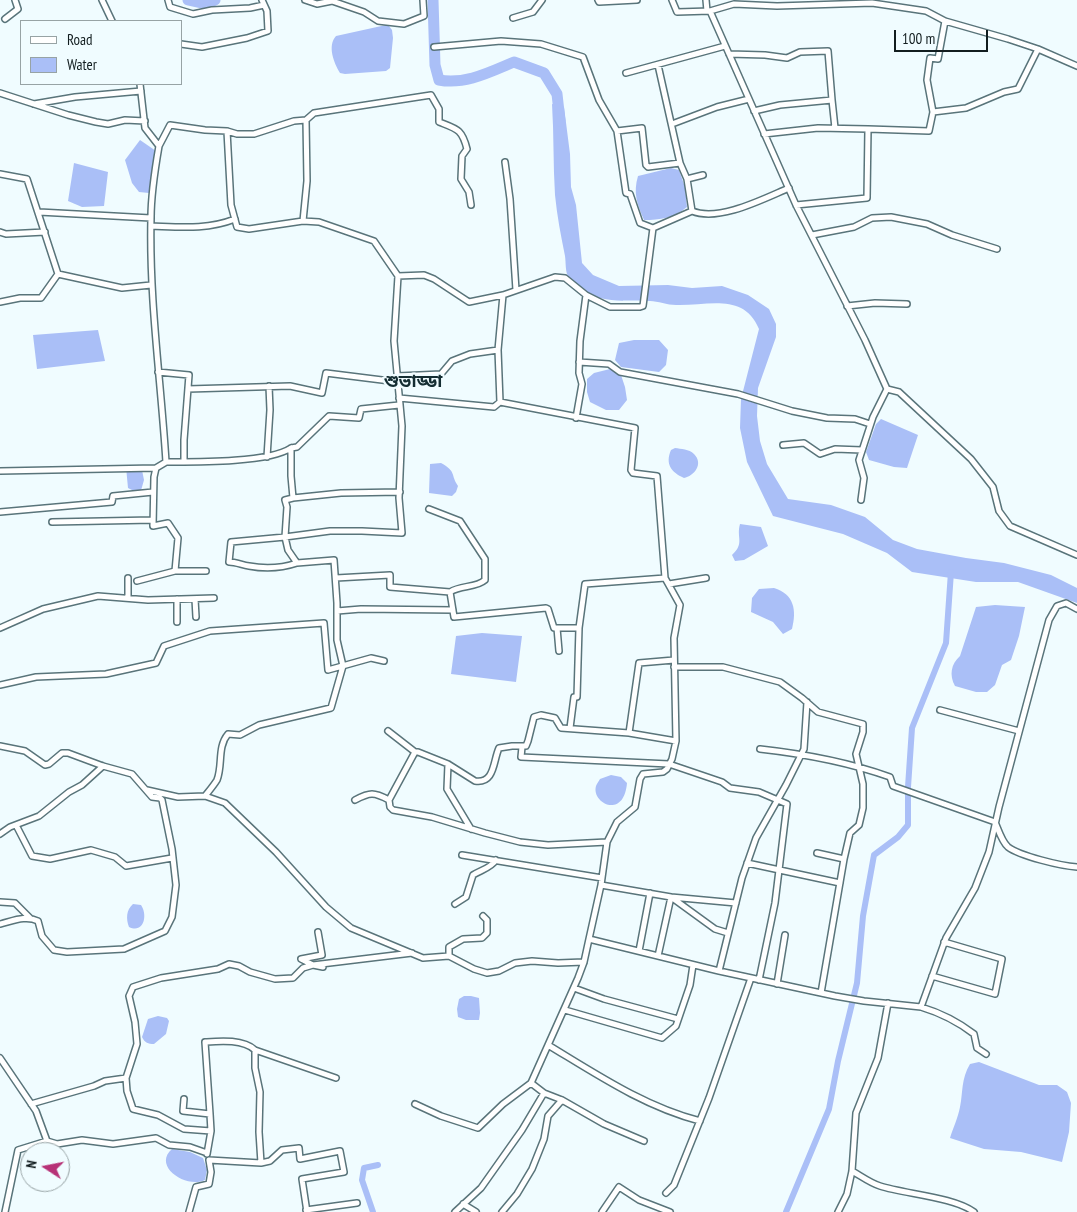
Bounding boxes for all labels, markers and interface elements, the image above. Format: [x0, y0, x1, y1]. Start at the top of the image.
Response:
legend [20, 20, 182, 85]
scale bar [897, 20, 991, 52]
text: 100 m [902, 29, 935, 48]
text: Road [67, 30, 93, 49]
text: Water [67, 55, 97, 74]
district label: শুভাড্ডা [384, 371, 442, 393]
north arrow [20, 1142, 70, 1192]
text: N [22, 1159, 41, 1170]

